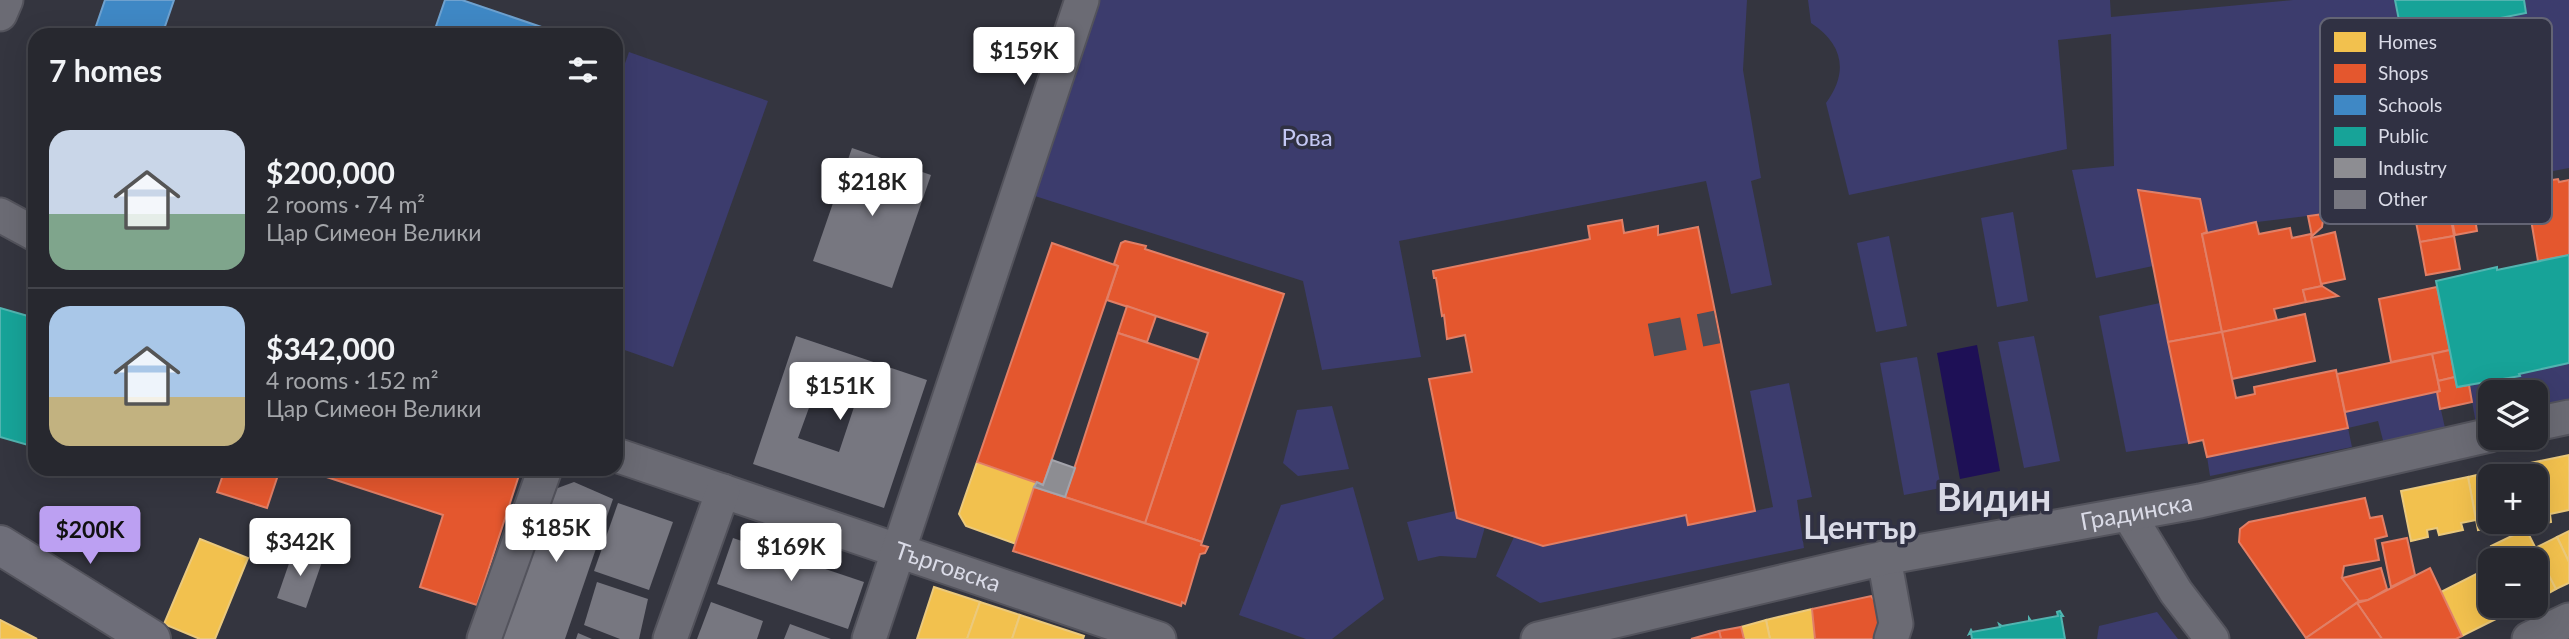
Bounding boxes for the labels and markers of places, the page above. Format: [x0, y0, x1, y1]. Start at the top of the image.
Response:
pin: $159K [975, 28, 1073, 87]
pin: $218K [823, 158, 921, 218]
pin: $151K [791, 362, 889, 422]
pin: $185K [507, 504, 605, 564]
pin: $200K [41, 506, 139, 566]
pin: $342K [251, 518, 349, 578]
pin: $169K [742, 524, 840, 583]

